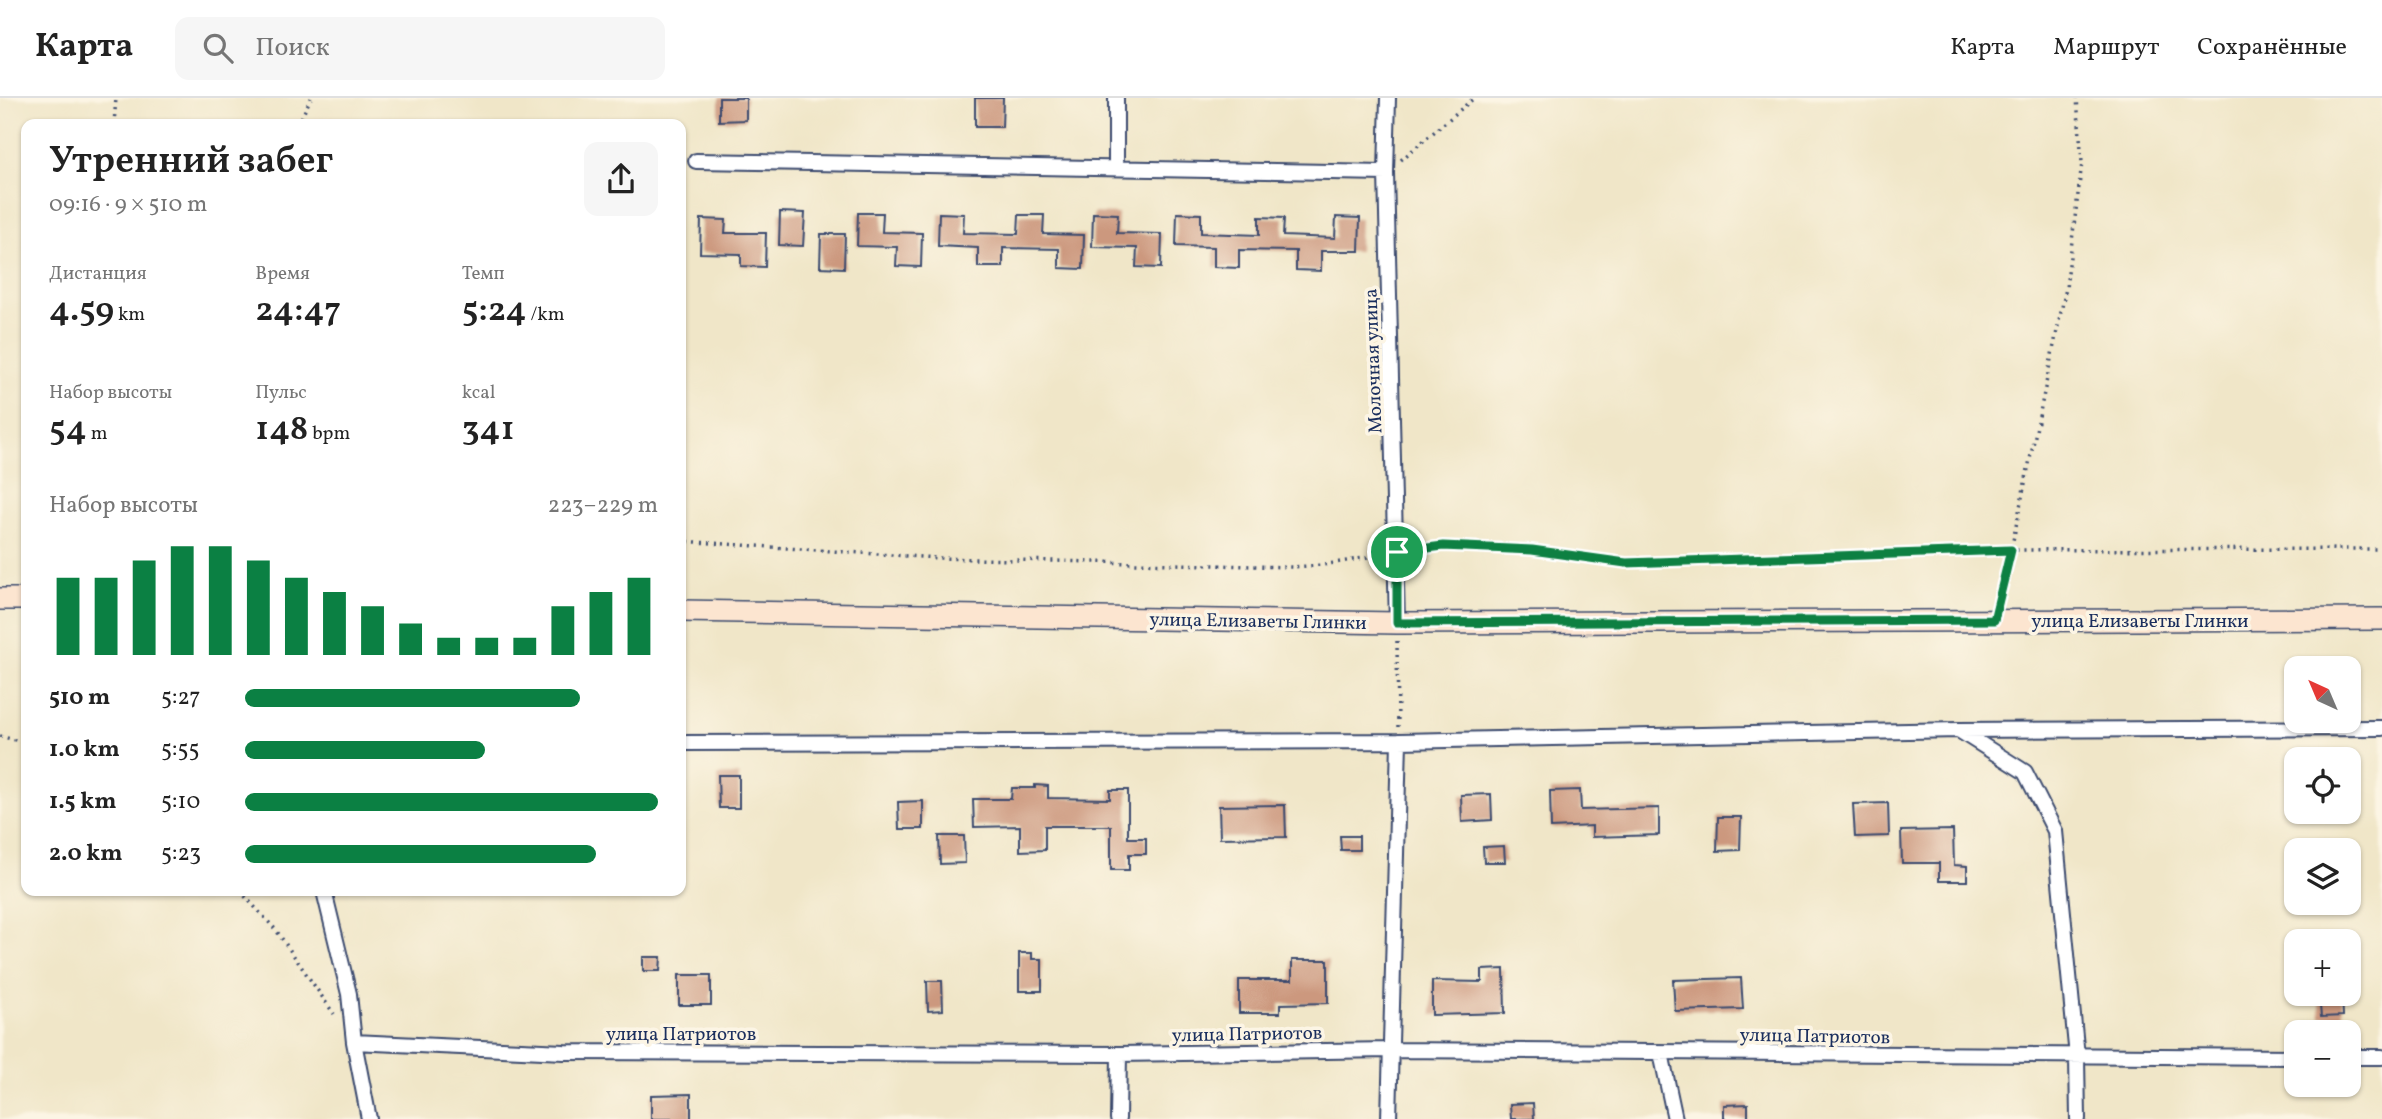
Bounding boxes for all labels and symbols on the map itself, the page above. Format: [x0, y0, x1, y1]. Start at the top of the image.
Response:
street label: Молочная улица [1358, 288, 1390, 434]
pin [1367, 522, 1427, 582]
street label: улица Елизаветы Глинки [1149, 607, 1367, 637]
street label: улица Елизаветы Глинки [2031, 609, 2249, 635]
north arrow [2284, 656, 2361, 733]
street label: улица Патриотов [1171, 1021, 1323, 1049]
street label: улица Патриотов [606, 1022, 756, 1048]
street label: улица Патриотов [1739, 1023, 1891, 1051]

